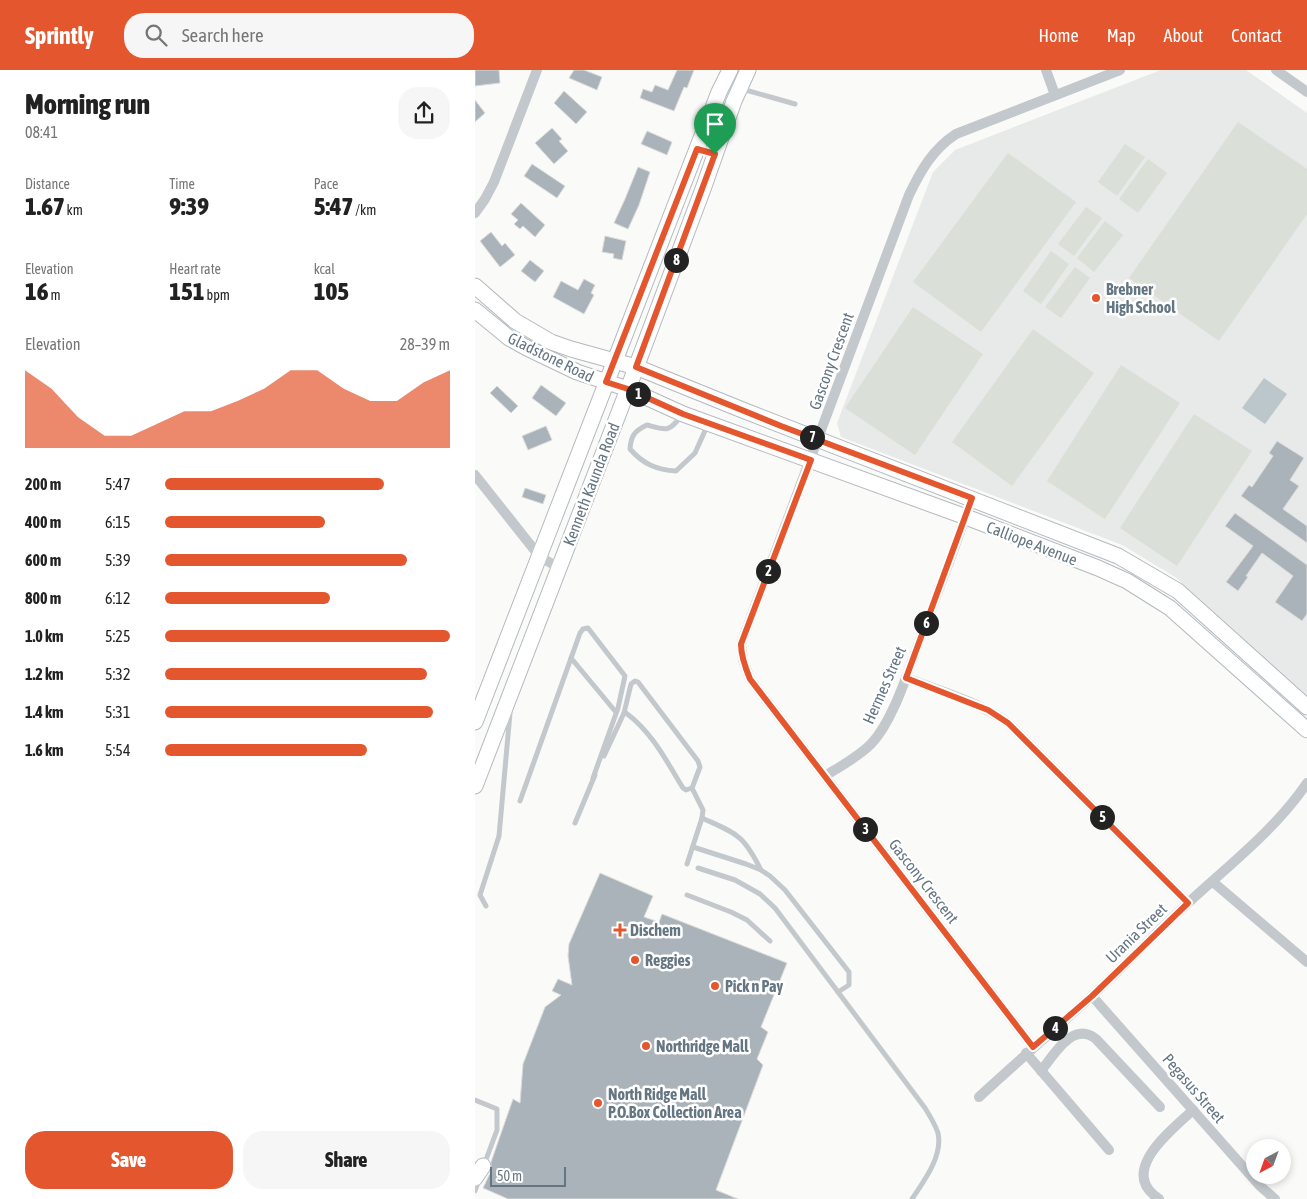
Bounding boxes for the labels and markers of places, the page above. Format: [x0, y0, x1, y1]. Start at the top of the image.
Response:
pin [694, 103, 736, 154]
pin: 8 [663, 248, 689, 272]
place label: Brebner High School [1106, 280, 1176, 316]
marker: Brebner High School [1090, 292, 1102, 304]
pin: 1 [625, 382, 651, 406]
pin: 7 [799, 424, 825, 450]
pin: 2 [755, 558, 781, 584]
pin: 6 [913, 610, 939, 636]
pin: 5 [1089, 804, 1115, 830]
pin: 3 [853, 816, 877, 842]
place label: Dischem [630, 921, 681, 939]
marker: Dischem [614, 924, 626, 936]
place label: Reggies [645, 951, 691, 969]
marker: Reggies [629, 954, 641, 966]
place label: Pick n Pay [725, 977, 783, 995]
marker: Pick n Pay [709, 980, 721, 992]
pin: 4 [1043, 1016, 1067, 1040]
place label: Northridge Mall [656, 1037, 749, 1055]
marker: Northridge Mall [640, 1040, 652, 1052]
place label: North Ridge Mall P.O.Box Collection Area [608, 1085, 742, 1121]
marker: North Ridge Mall P.O.Box Collection Area [592, 1097, 604, 1109]

